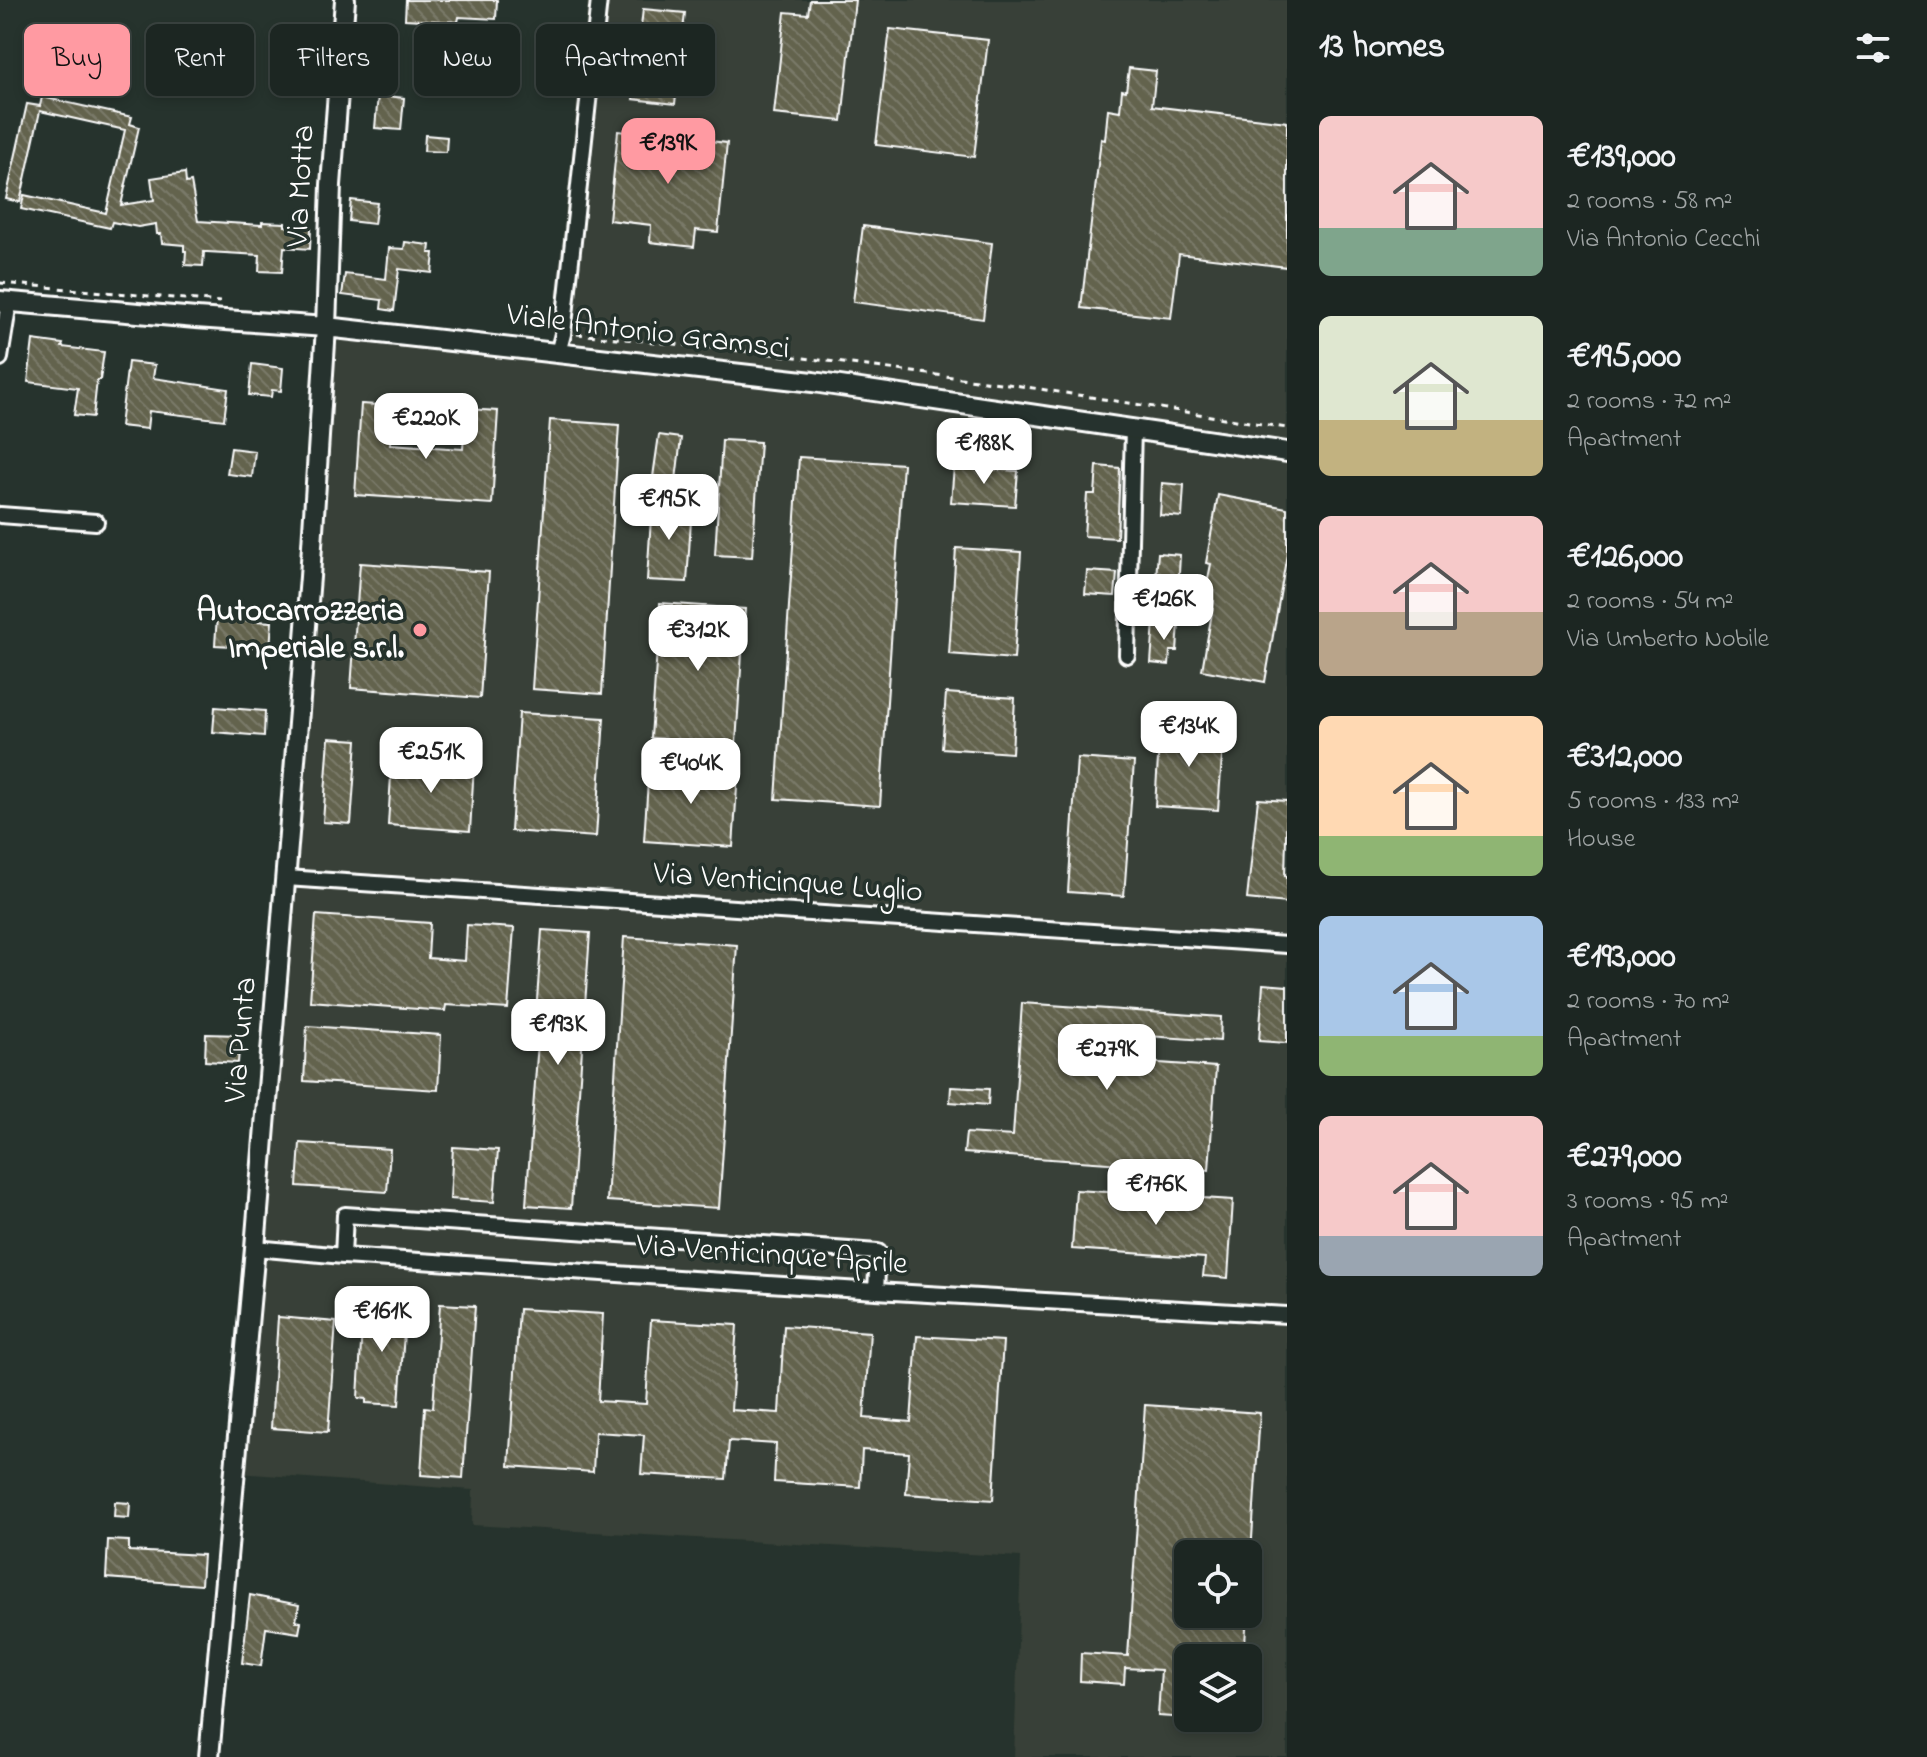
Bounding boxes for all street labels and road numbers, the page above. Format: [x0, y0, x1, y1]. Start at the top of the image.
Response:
street label: Via Motta [275, 124, 329, 249]
street label: Viale Antonio Gramsci [503, 292, 792, 374]
street label: Via Venticinque Luglio [651, 851, 924, 917]
street label: Via Punta [213, 975, 271, 1106]
street label: Via Venticinque Aprile [634, 1223, 910, 1289]

